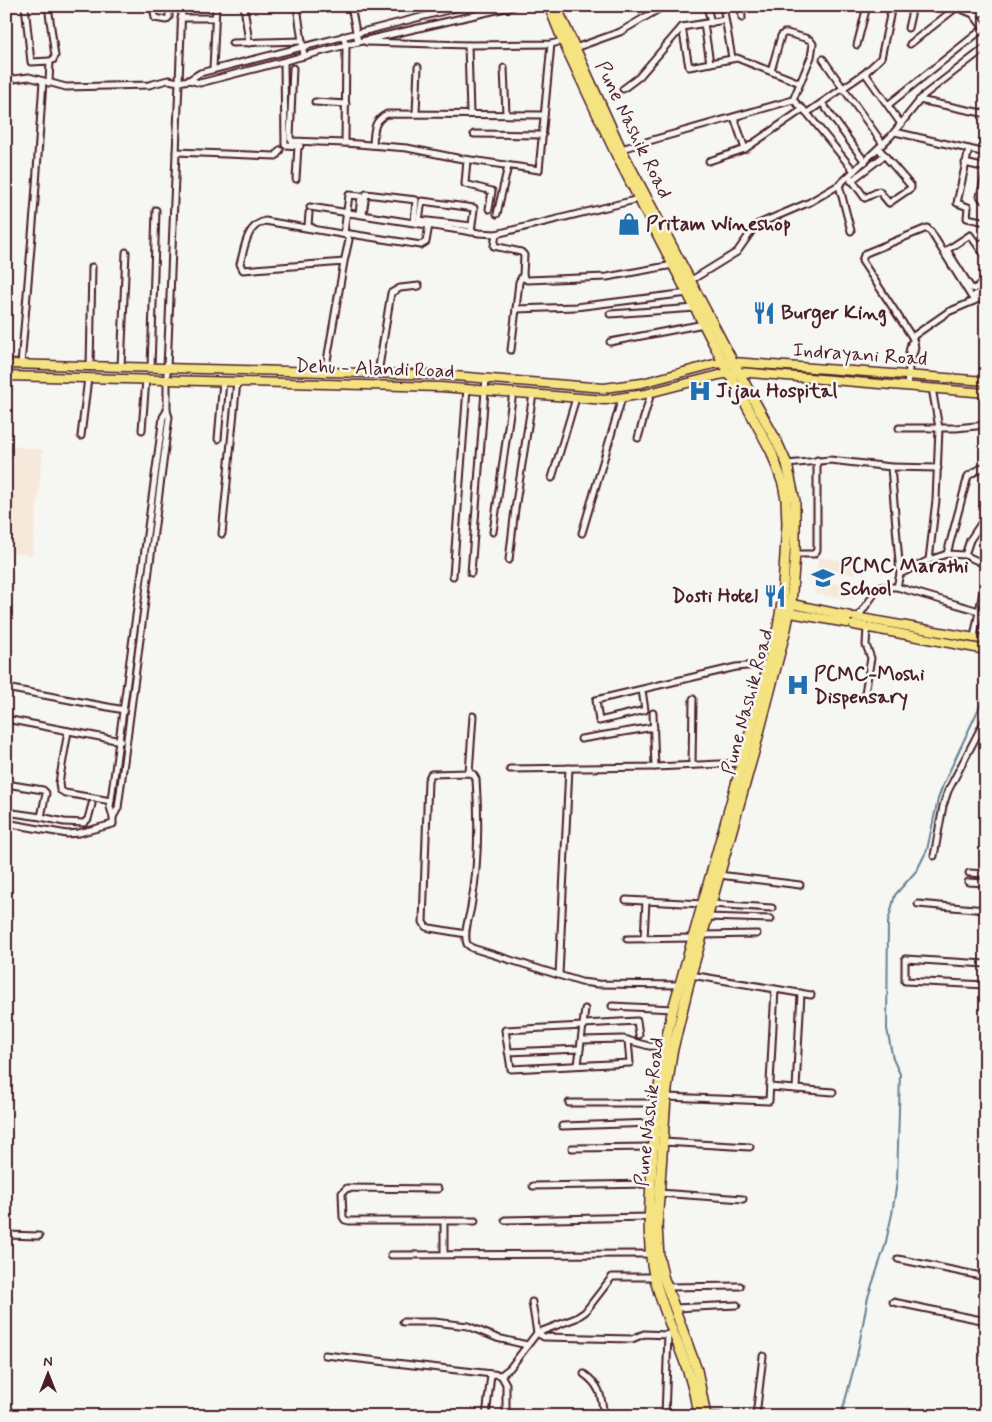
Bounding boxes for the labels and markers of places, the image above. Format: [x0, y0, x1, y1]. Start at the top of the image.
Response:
shop icon: Pritam Wineshop [616, 211, 642, 237]
place label: Pritam Wineshop [646, 211, 791, 238]
restaurant icon: Burger King [751, 300, 777, 326]
place label: Burger King [781, 300, 887, 329]
hospital icon: Jijau Hospital [687, 378, 713, 404]
place label: Jijau Hospital [716, 378, 838, 405]
place label: PCMC Marathi School [840, 553, 969, 603]
school or university icon: PCMC Marathi School [810, 565, 836, 591]
place label: Dosti Hotel [672, 583, 758, 610]
restaurant icon: Dosti Hotel [762, 583, 788, 609]
place label: PCMC-Moshi Dispensary [814, 661, 925, 711]
hospital icon: PCMC-Moshi Dispensary [785, 672, 811, 698]

